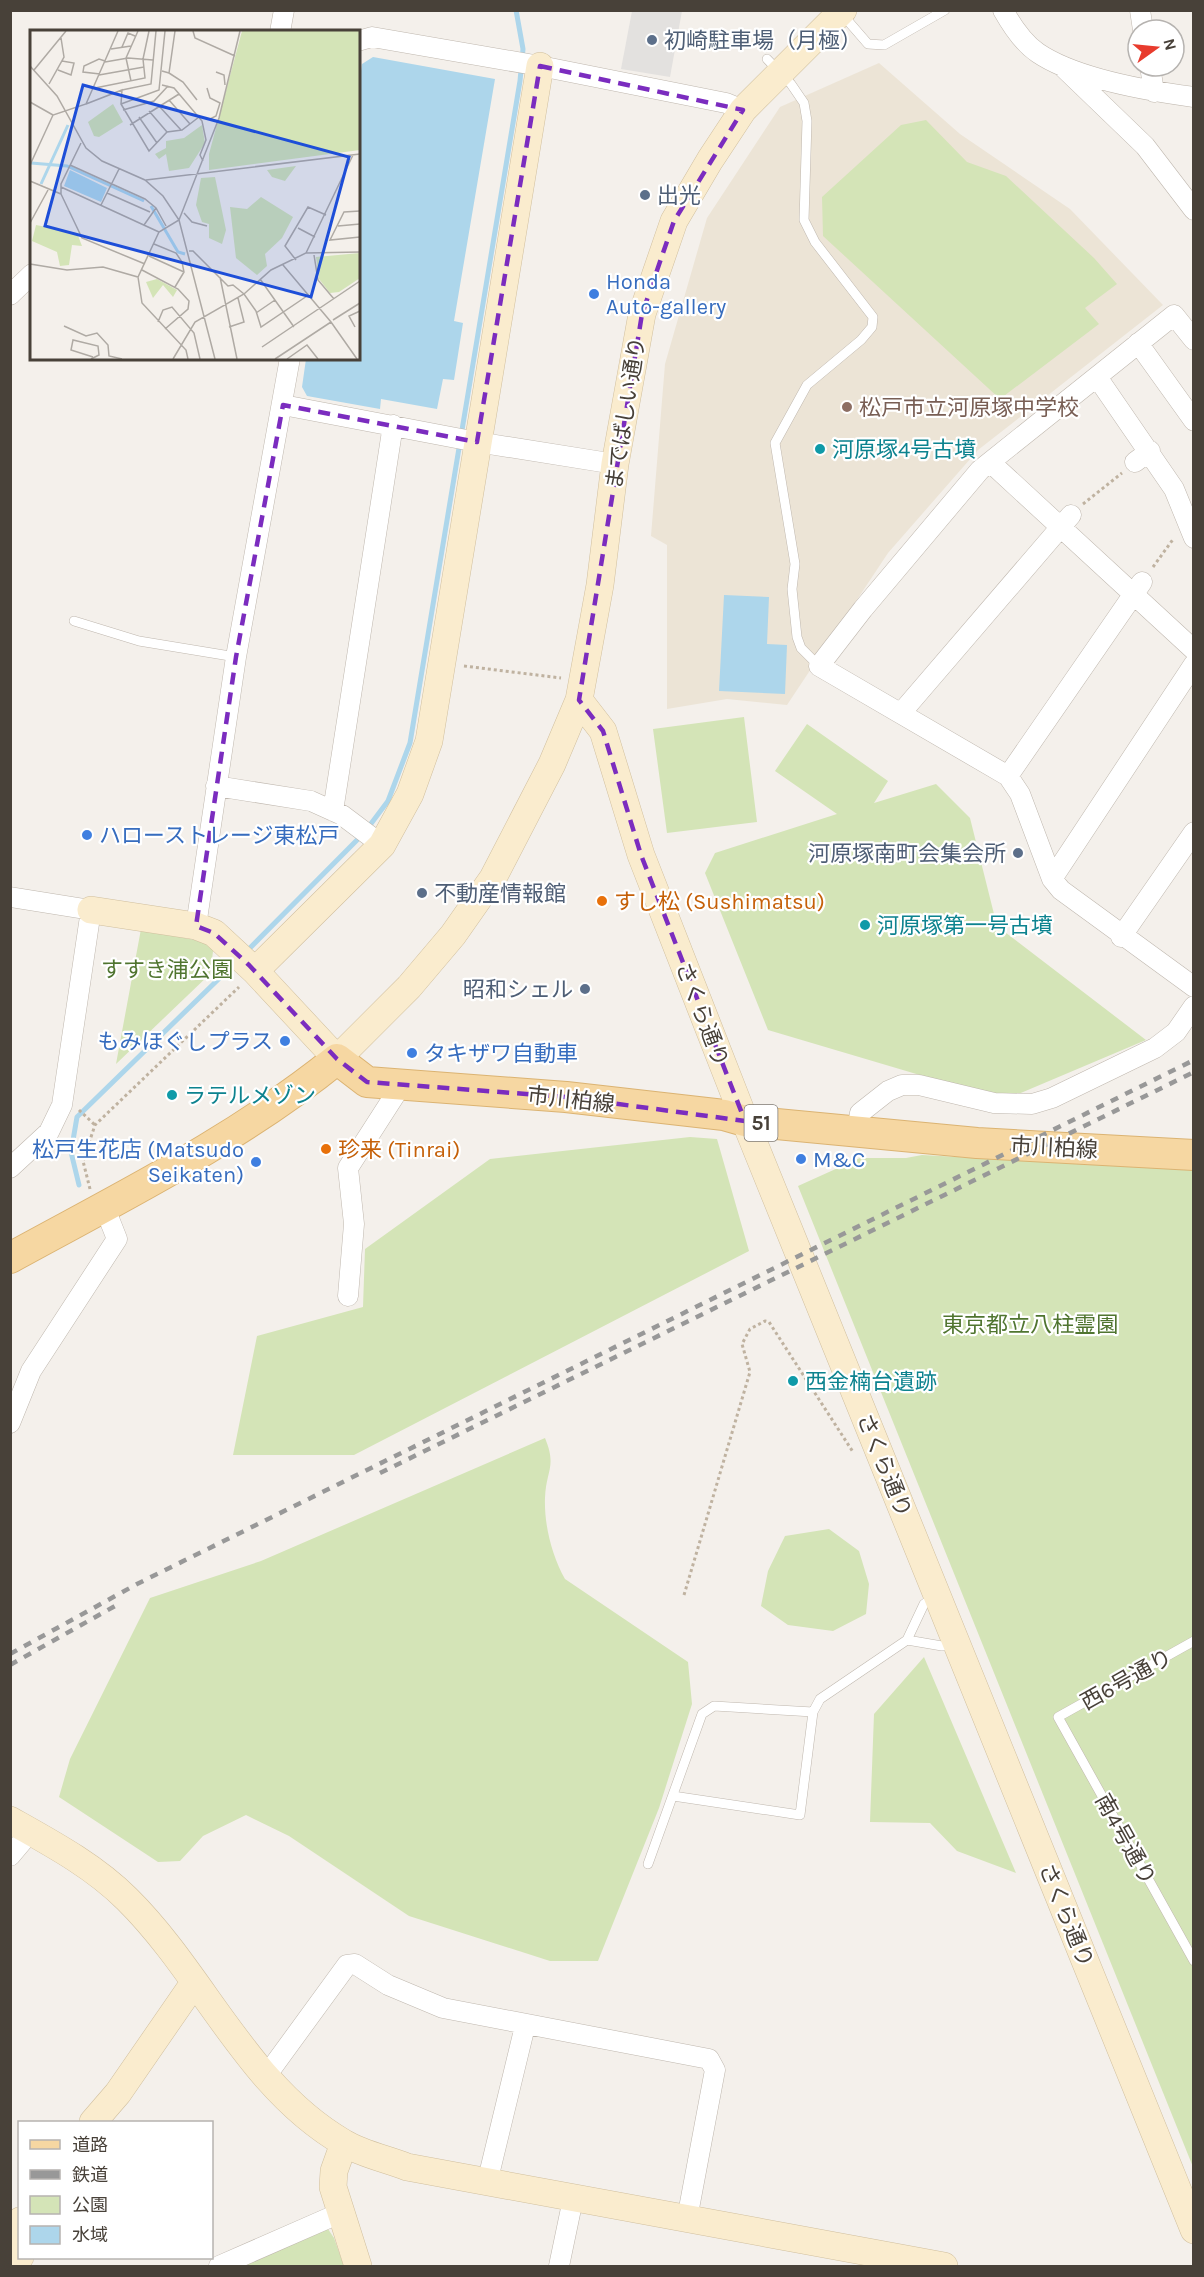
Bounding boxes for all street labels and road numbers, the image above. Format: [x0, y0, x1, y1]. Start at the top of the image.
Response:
street label: までばしい通り [601, 335, 651, 491]
street label: さくら通り [670, 958, 734, 1070]
street label: 市川柏線 [526, 1082, 616, 1118]
road number: 51 [744, 1105, 777, 1141]
street label: 市川柏線 [1009, 1133, 1099, 1163]
street label: さくら通り [851, 1410, 917, 1521]
street label: 西6号通り [1076, 1644, 1177, 1716]
street label: 南4号通り [1089, 1789, 1161, 1890]
street label: さくら通り [1033, 1860, 1099, 1971]

